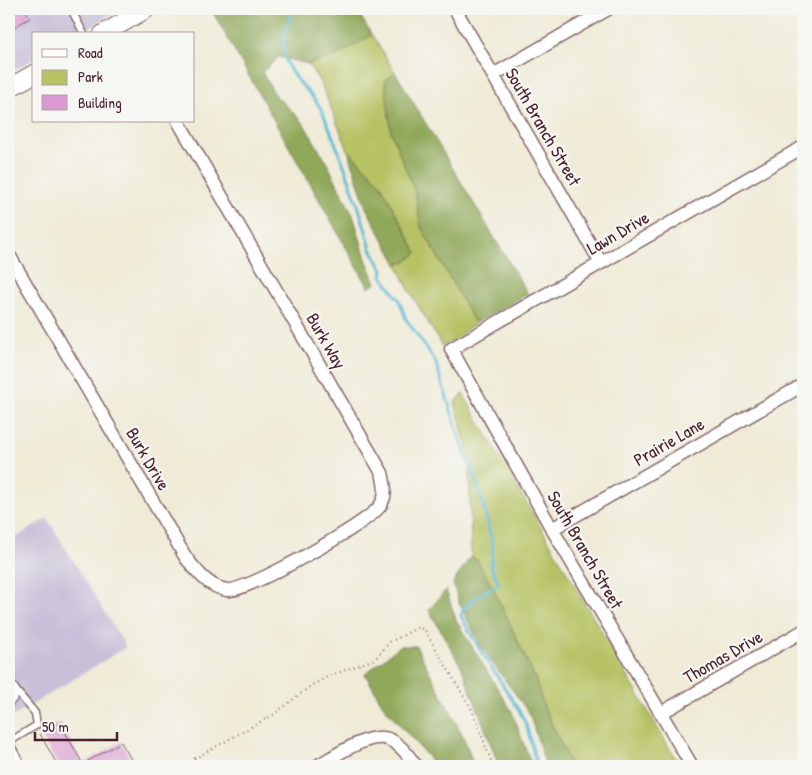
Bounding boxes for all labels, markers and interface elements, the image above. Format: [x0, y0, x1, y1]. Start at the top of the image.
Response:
legend [32, 32, 195, 122]
text: Road [78, 42, 103, 63]
street label: South Branch Street [499, 63, 588, 191]
text: Park [78, 66, 103, 87]
text: Building [78, 92, 122, 113]
street label: Lawn Drive [582, 205, 654, 260]
street label: Burk Way [300, 308, 353, 374]
street label: Prairie Lane [629, 411, 709, 472]
street label: Burk Drive [120, 423, 176, 495]
street label: South Branch Street [541, 486, 630, 614]
street label: Thomas Drive [679, 624, 767, 689]
scale bar [35, 710, 118, 742]
text: 50 m [42, 716, 69, 737]

